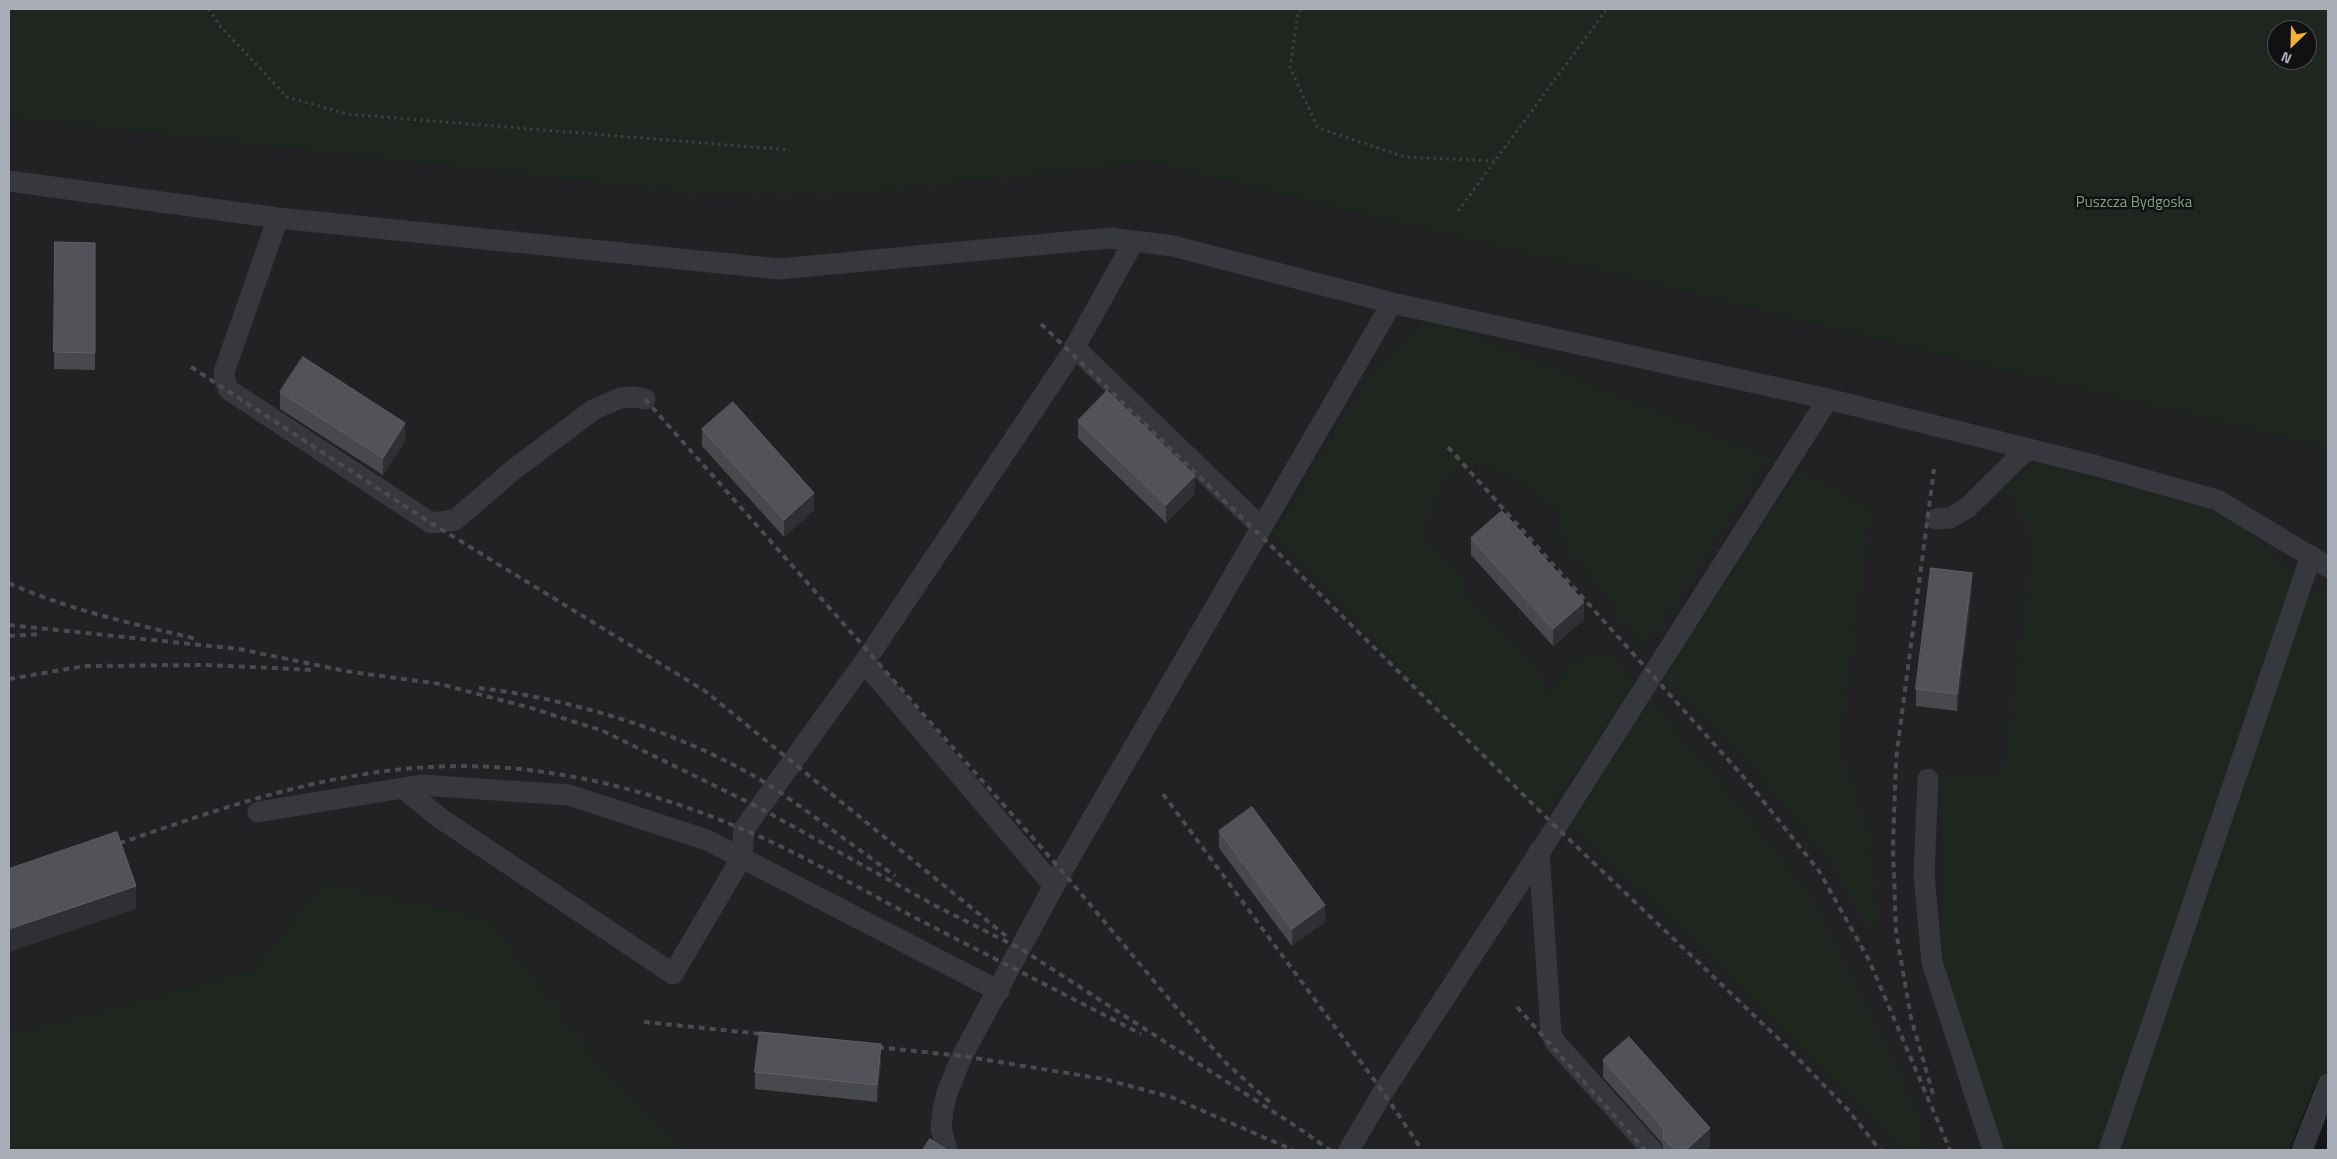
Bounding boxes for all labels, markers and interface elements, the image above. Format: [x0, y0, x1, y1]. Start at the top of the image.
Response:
north arrow [2267, 20, 2317, 70]
text: N [2277, 47, 2295, 70]
park label: Puszcza Bydgoska [2076, 194, 2192, 212]

